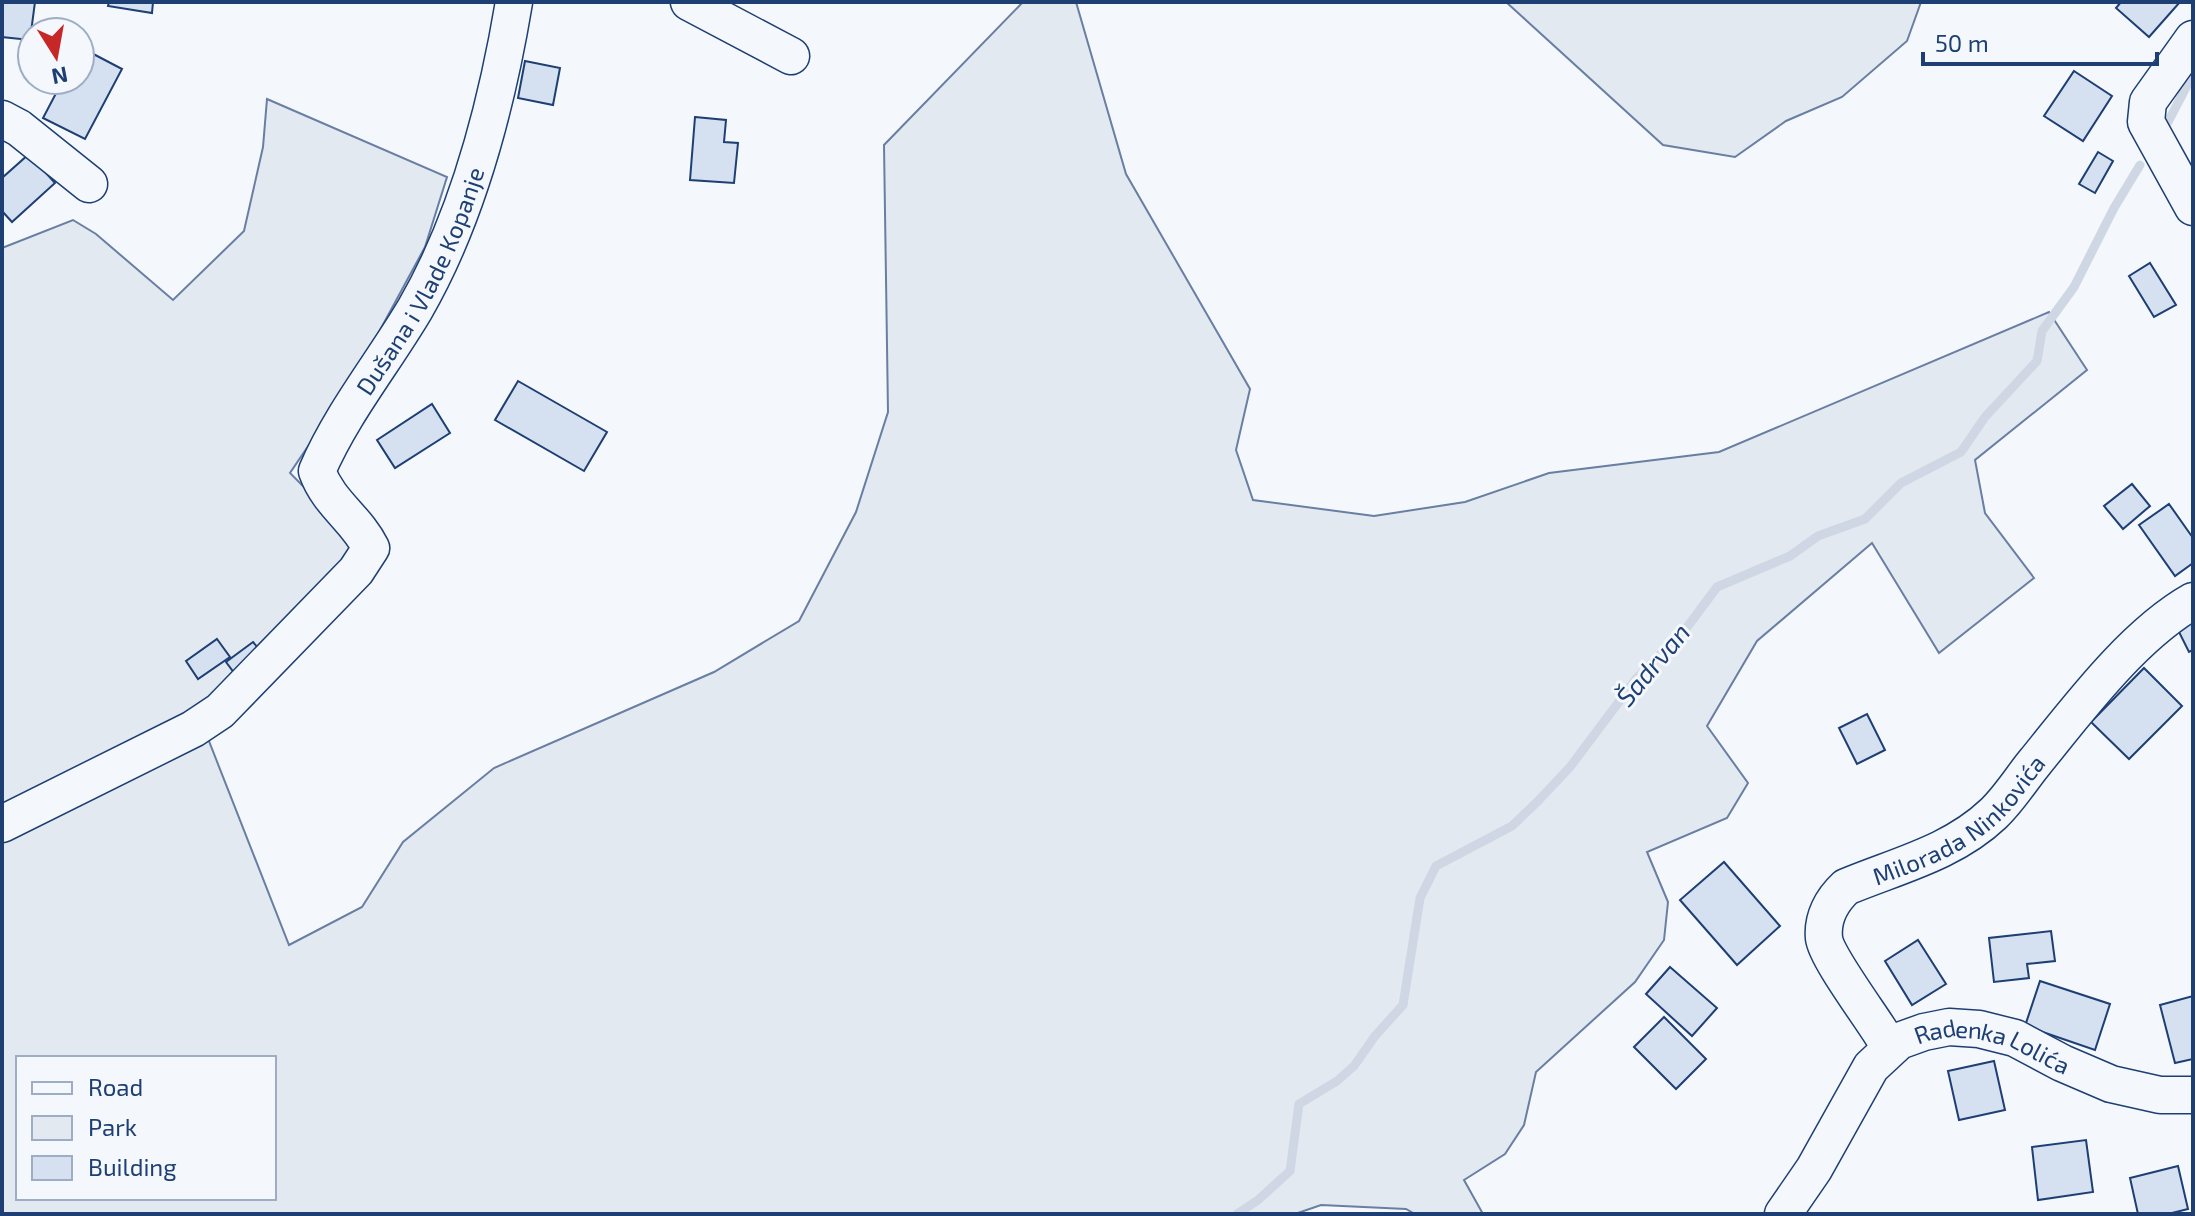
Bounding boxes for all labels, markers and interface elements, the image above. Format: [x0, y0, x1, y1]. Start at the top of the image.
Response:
north arrow [16, 16, 96, 96]
scale bar [1923, 16, 2157, 66]
text: 50 m [1935, 28, 1989, 57]
text: N [50, 62, 70, 91]
street label: Dušana i Vlade Kopanje [349, 163, 489, 400]
water label: Šadrvan [1608, 616, 1696, 712]
street label: Milorada Ninkovića [1868, 748, 2050, 890]
street label: Radenka Lolića [1910, 1012, 2075, 1079]
legend [16, 1056, 276, 1200]
text: Road [88, 1072, 143, 1101]
text: Park [88, 1112, 137, 1141]
text: Building [88, 1152, 177, 1181]

